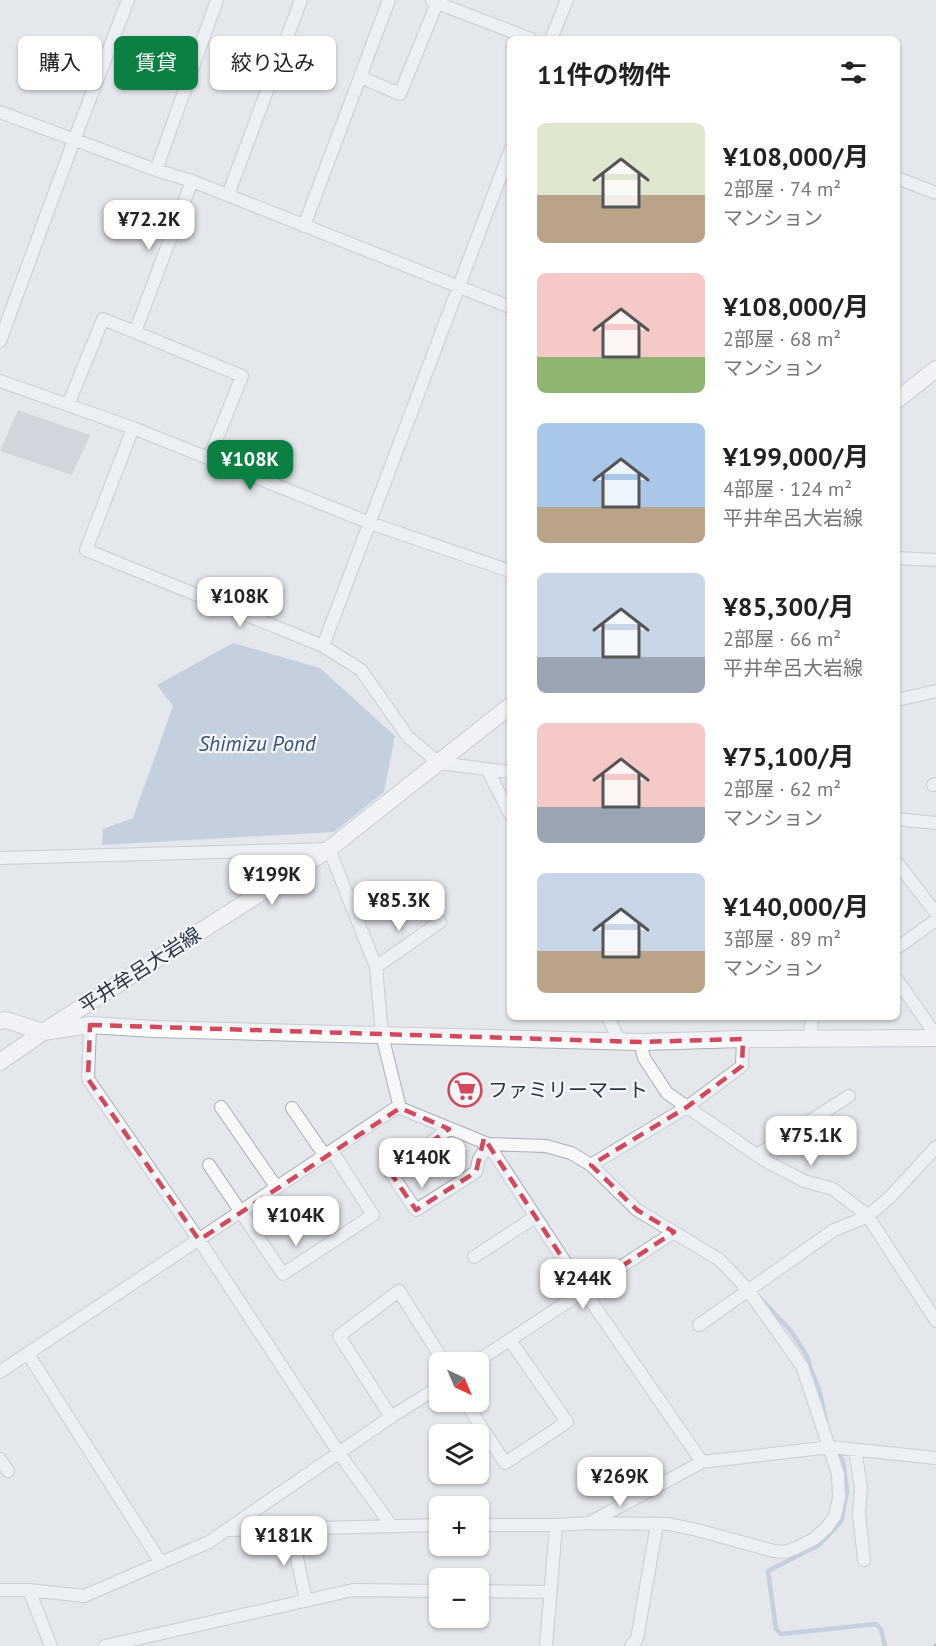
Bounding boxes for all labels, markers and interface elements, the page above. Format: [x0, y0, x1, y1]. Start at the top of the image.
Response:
chip: 購入 [18, 36, 102, 90]
chip: 賃貸 [114, 36, 198, 90]
chip: 絞り込み [210, 36, 336, 90]
icon: filters [837, 56, 870, 89]
text: 11件の物件 [537, 58, 670, 91]
text: ¥108,000/月 [723, 140, 869, 173]
icon: home [585, 147, 657, 219]
text: 2部屋 · 74 m² [723, 176, 841, 202]
pin: ¥72.2K [100, 200, 198, 251]
text: マンション [723, 205, 823, 231]
text: ¥72.2K [118, 206, 180, 232]
text: ¥108,000/月 [723, 290, 869, 323]
icon: home [585, 297, 657, 369]
text: 2部屋 · 68 m² [723, 326, 841, 352]
text: マンション [723, 355, 823, 381]
pin: ¥108K [208, 440, 292, 491]
text: ¥199,000/月 [723, 440, 869, 473]
text: ¥108K [221, 446, 279, 472]
icon: home [585, 447, 657, 519]
text: 4部屋 · 124 m² [723, 476, 852, 502]
text: 平井牟呂大岩線 [723, 505, 863, 531]
pin: ¥108K [198, 577, 282, 628]
text: ¥108K [211, 583, 269, 609]
text: ¥85,300/月 [723, 590, 855, 623]
icon: home [585, 597, 657, 669]
text: 2部屋 · 66 m² [723, 626, 841, 652]
text: 平井牟呂大岩線 [723, 655, 863, 681]
water label: Shimizu Pond [198, 730, 317, 757]
text: ¥75,100/月 [723, 740, 855, 773]
icon: home [585, 747, 657, 819]
text: 2部屋 · 62 m² [723, 776, 841, 802]
text: マンション [723, 805, 823, 831]
pin: ¥199K [230, 855, 314, 906]
text: ¥199K [243, 861, 301, 887]
pin: ¥85.3K [350, 881, 448, 932]
text: ¥85.3K [368, 887, 430, 913]
text: ¥140,000/月 [723, 890, 869, 923]
icon: home [585, 897, 657, 969]
street label: 平井牟呂大岩線 [74, 921, 206, 1019]
text: 3部屋 · 89 m² [723, 926, 841, 952]
text: マンション [723, 955, 823, 981]
supermarket icon: ファミリーマート [447, 1072, 483, 1108]
place label: ファミリーマート [488, 1077, 648, 1103]
pin: ¥75.1K [762, 1116, 860, 1167]
text: ¥75.1K [780, 1122, 842, 1148]
pin: ¥140K [380, 1138, 464, 1189]
text: ¥140K [393, 1144, 451, 1170]
pin: ¥104K [254, 1196, 338, 1247]
text: ¥104K [267, 1202, 325, 1228]
pin: ¥244K [541, 1259, 625, 1310]
text: ¥244K [554, 1265, 612, 1291]
north arrow [429, 1352, 489, 1412]
map controls [429, 1352, 489, 1628]
button: layers [429, 1424, 489, 1484]
pin: ¥269K [578, 1457, 662, 1508]
text: ¥269K [591, 1463, 649, 1489]
button: + [429, 1496, 489, 1556]
pin: ¥181K [242, 1516, 326, 1567]
text: ¥181K [255, 1522, 313, 1548]
button: − [429, 1568, 489, 1628]

